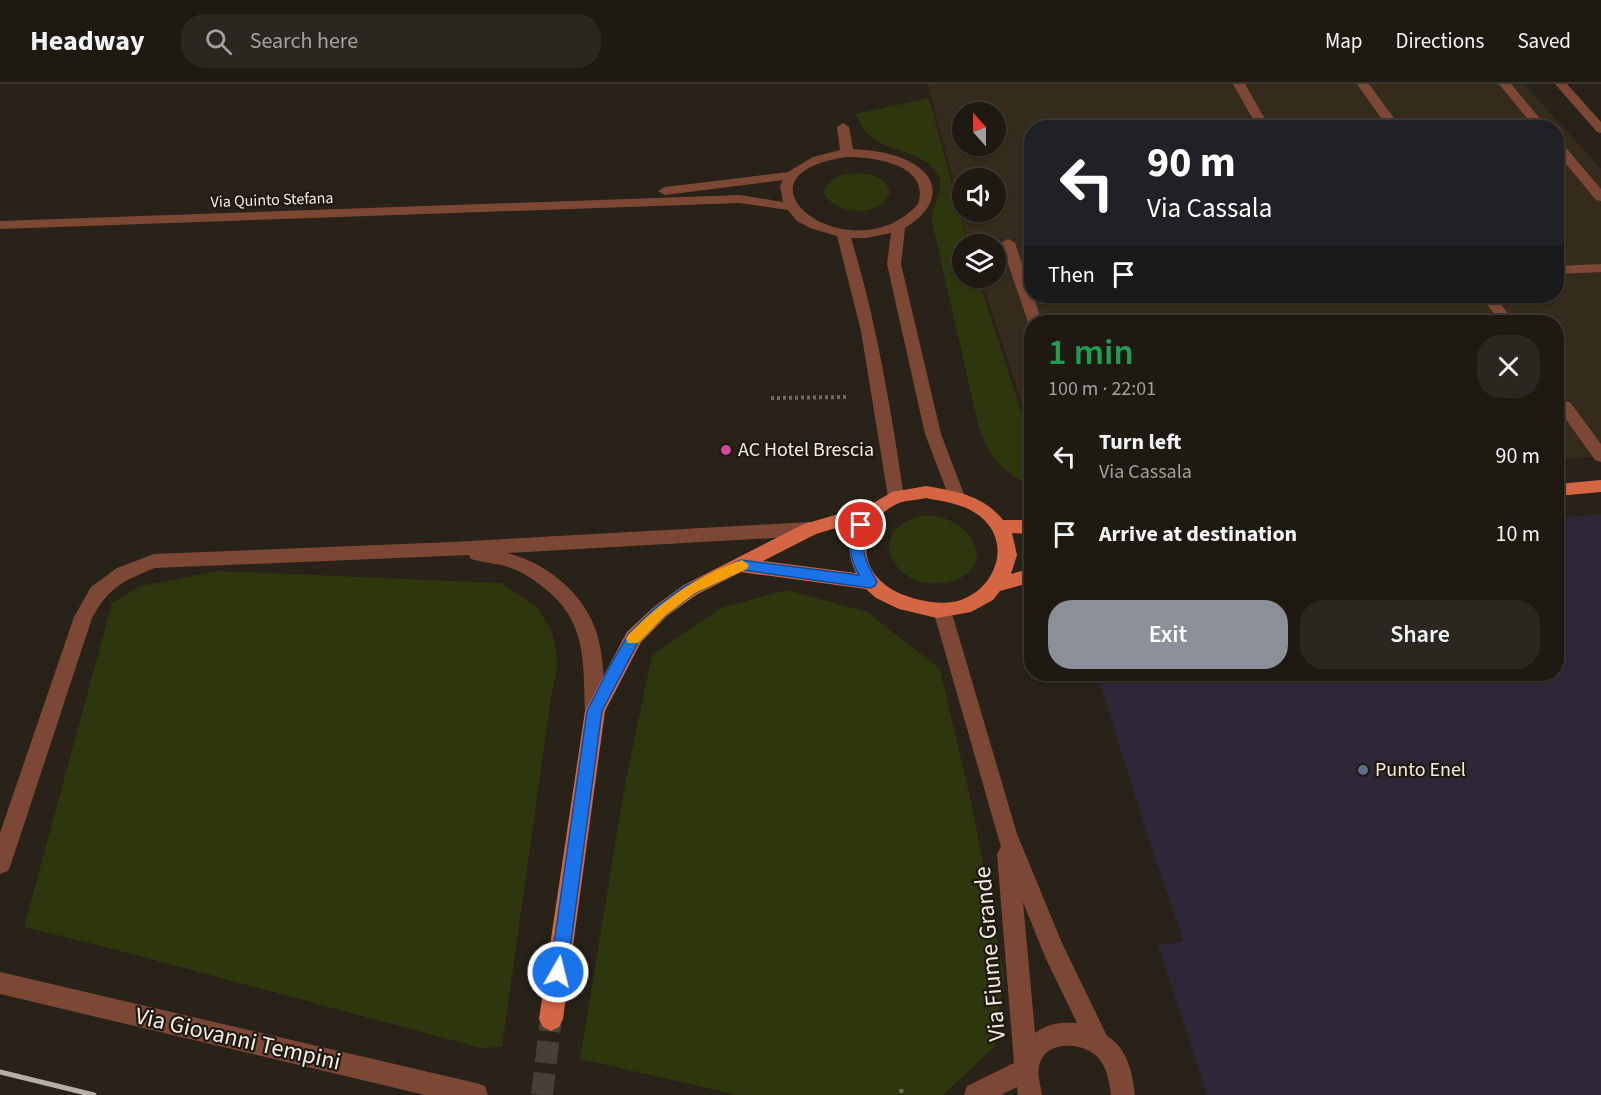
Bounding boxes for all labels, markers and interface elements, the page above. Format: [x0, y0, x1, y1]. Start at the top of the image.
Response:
search box [181, 14, 601, 68]
text: Headway [30, 21, 145, 61]
icon: search [202, 25, 235, 58]
text: Search here [250, 25, 358, 57]
text: Map [1325, 26, 1363, 56]
text: Directions [1396, 26, 1484, 56]
text: Saved [1517, 26, 1571, 56]
north arrow [952, 102, 1006, 156]
map controls [952, 102, 1006, 288]
text: 90 m [1147, 133, 1236, 193]
icon: left [1048, 144, 1126, 222]
button: sound [952, 168, 1006, 222]
street label: Via Quinto Stefana [210, 187, 334, 213]
text: Via Cassala [1147, 189, 1272, 228]
button: layers [952, 234, 1006, 288]
icon: arrive [1107, 258, 1140, 291]
text: Then [1048, 259, 1095, 291]
text: 1 min [1048, 327, 1134, 378]
button: close [1477, 335, 1540, 398]
text: 100 m · 22:01 [1048, 375, 1156, 403]
text: Turn left [1099, 426, 1181, 458]
place label: AC Hotel Brescia [738, 436, 874, 464]
icon: left [1048, 440, 1081, 473]
text: 90 m [1495, 440, 1540, 472]
marker: AC Hotel Brescia [719, 443, 733, 457]
text: Via Cassala [1099, 458, 1192, 486]
pin [835, 499, 886, 550]
icon: arrive [844, 508, 877, 541]
icon: arrive [1048, 518, 1081, 551]
text: Arrive at destination [1099, 518, 1297, 550]
text: 10 m [1495, 518, 1540, 550]
button: Exit [1048, 600, 1288, 669]
button: Share [1300, 600, 1540, 669]
place label: Punto Enel [1375, 756, 1466, 784]
marker: Punto Enel [1356, 763, 1370, 777]
street label: Via Fiume Grande [965, 865, 1015, 1043]
position arrow [526, 940, 590, 1004]
street label: Via Giovanni Tempini [132, 998, 344, 1080]

